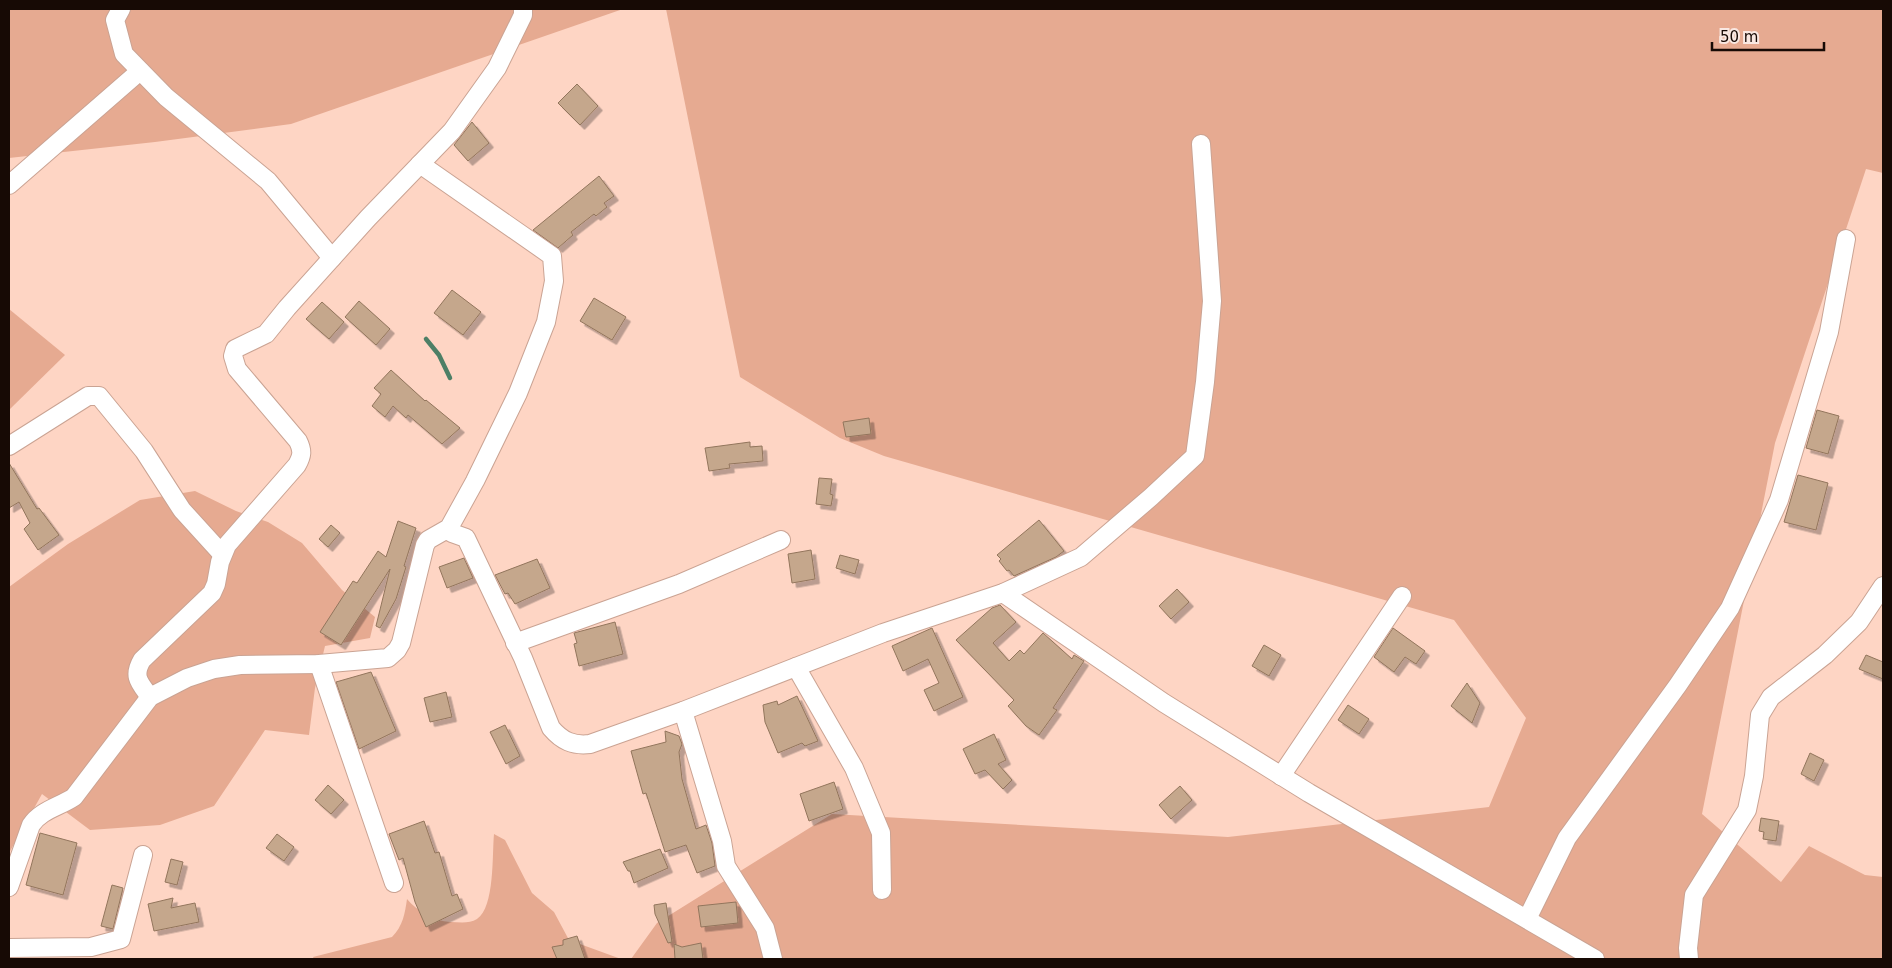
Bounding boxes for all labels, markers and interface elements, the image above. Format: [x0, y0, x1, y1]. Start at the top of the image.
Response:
scale bar [1712, 20, 1824, 52]
text: 50 m [1720, 28, 1758, 46]

